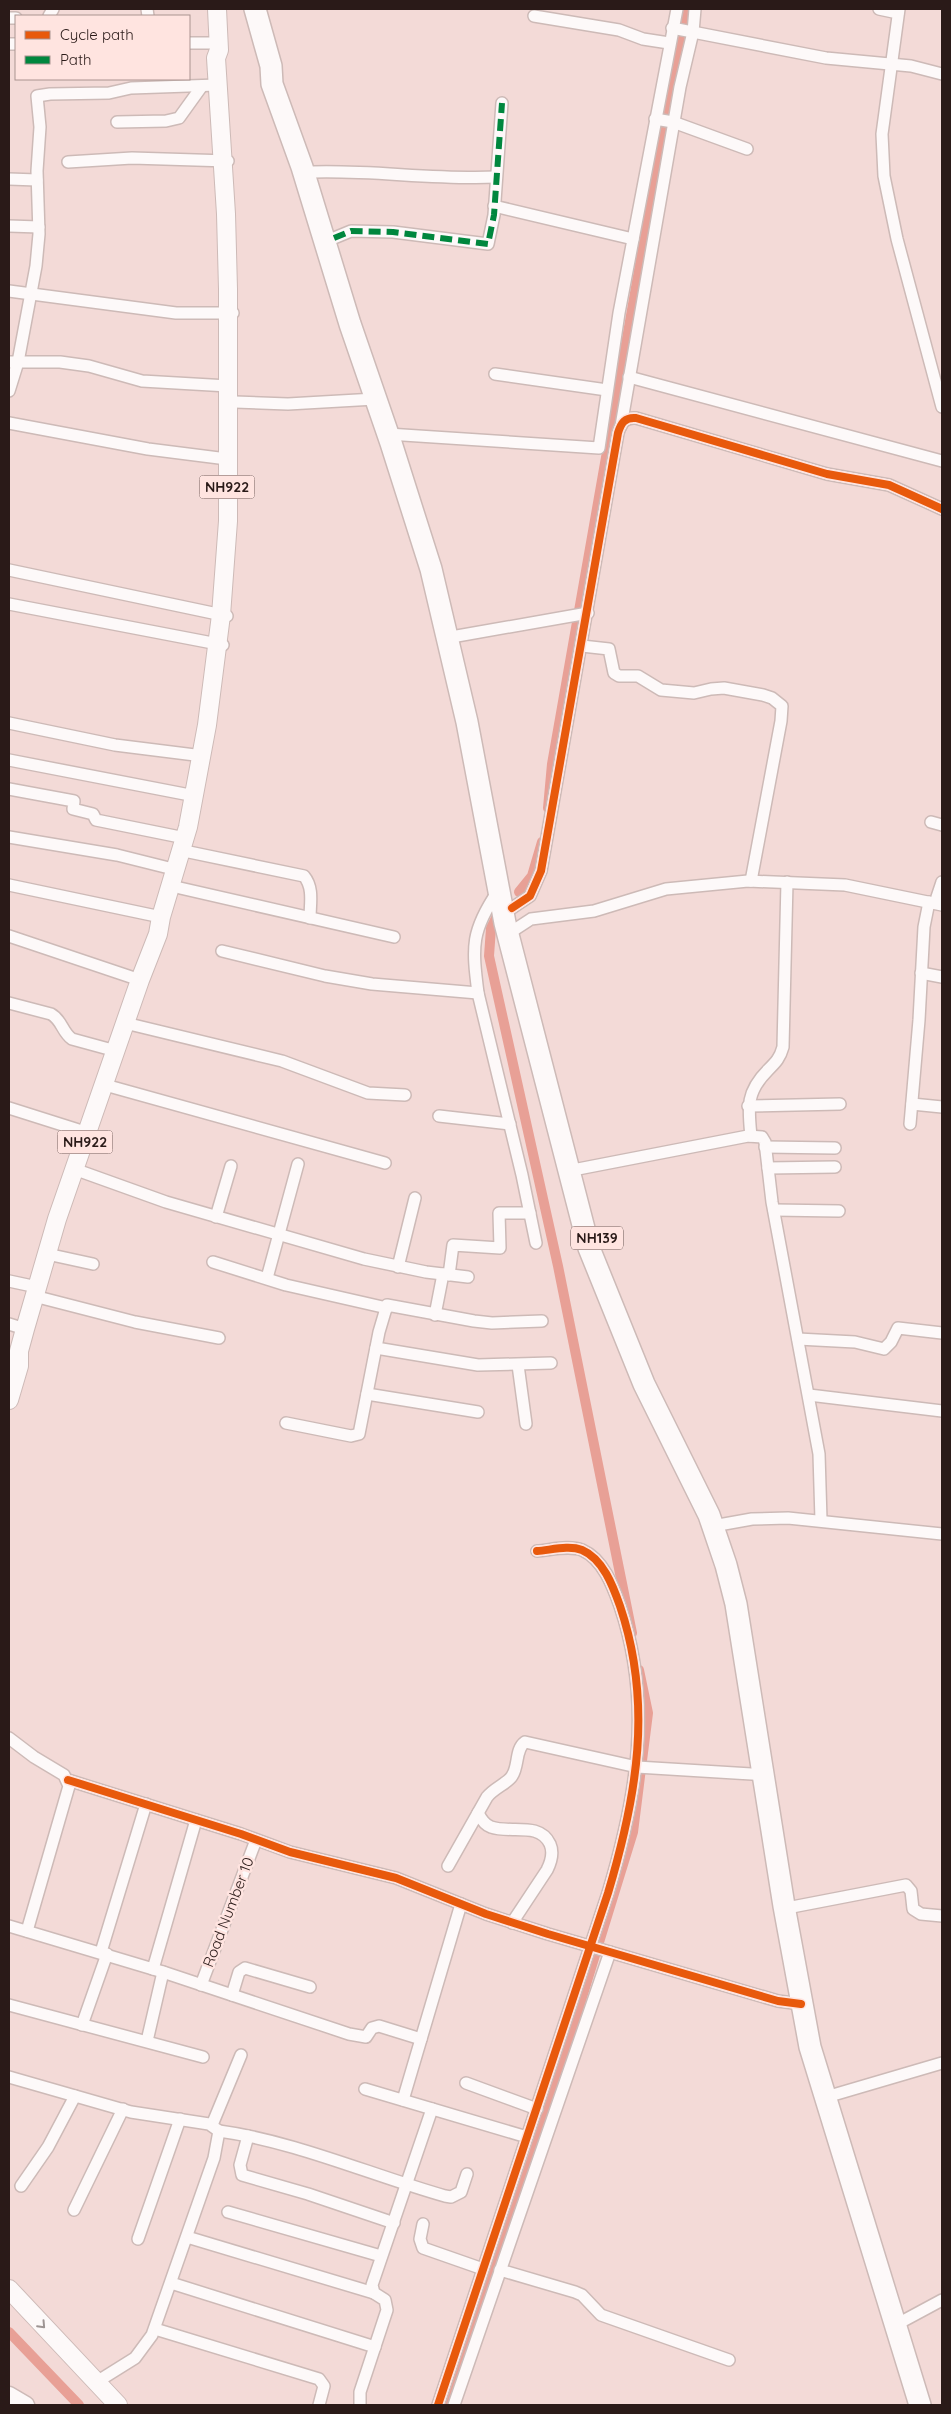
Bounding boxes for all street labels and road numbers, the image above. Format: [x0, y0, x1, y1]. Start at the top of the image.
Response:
road number: NH922 [200, 476, 254, 498]
road number: NH922 [58, 1130, 112, 1154]
road number: NH139 [571, 1226, 623, 1250]
street label: Road Number 10 [198, 1854, 258, 1970]

